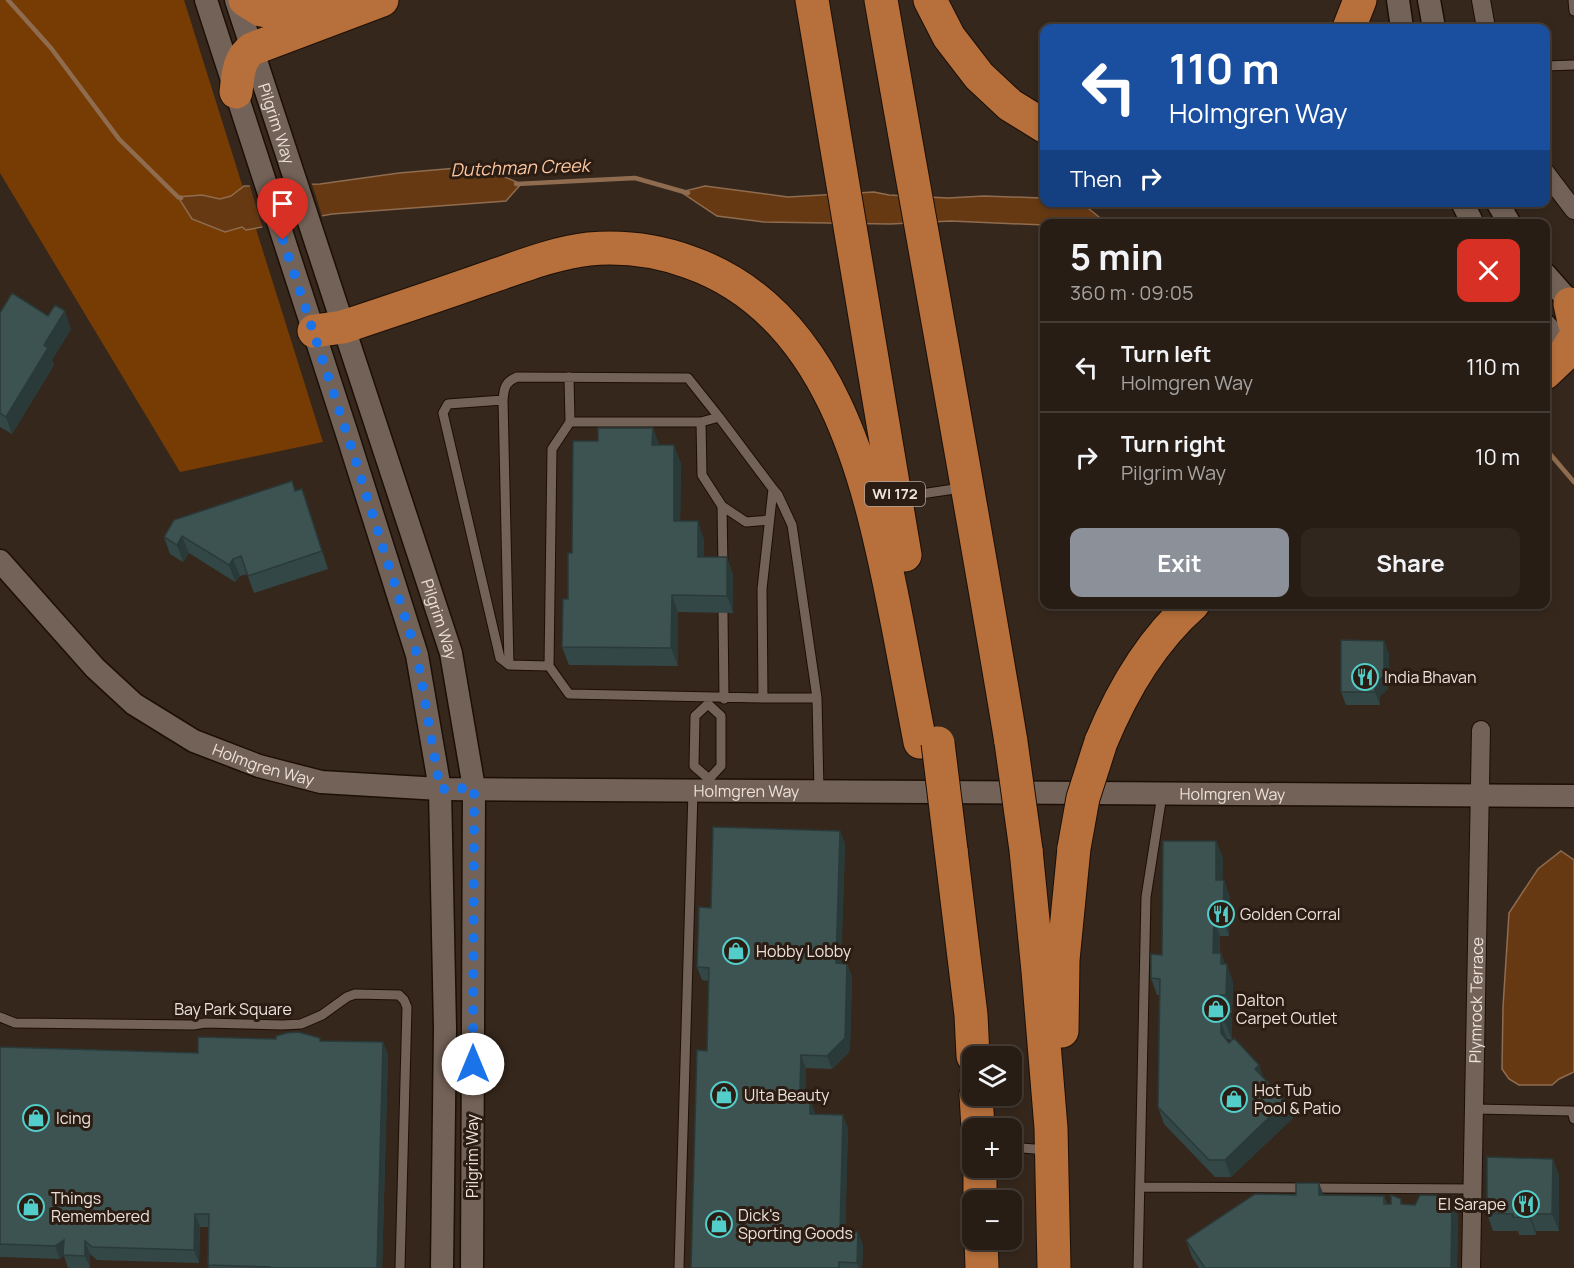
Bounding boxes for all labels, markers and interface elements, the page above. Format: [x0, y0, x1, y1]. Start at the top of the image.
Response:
text: 110 m [1169, 39, 1280, 97]
icon: left [1070, 48, 1148, 126]
street label: Pilgrim Way [253, 80, 300, 167]
text: Holmgren Way [1169, 94, 1347, 131]
water label: Dutchman Creek [450, 152, 593, 181]
icon: right [1134, 162, 1167, 195]
text: Then [1070, 164, 1122, 194]
pin [257, 178, 308, 240]
icon: arrive [266, 187, 299, 220]
text: 5 min [1070, 232, 1163, 281]
button: close [1457, 239, 1520, 302]
text: 360 m · 09:05 [1070, 279, 1194, 306]
text: Turn left [1121, 339, 1211, 369]
icon: left [1070, 351, 1103, 384]
text: 110 m [1466, 352, 1520, 382]
text: Holmgren Way [1121, 369, 1253, 396]
text: Turn right [1121, 429, 1226, 459]
icon: right [1070, 441, 1103, 474]
text: 10 m [1475, 442, 1520, 472]
text: Pilgrim Way [1121, 459, 1226, 486]
road number: WI 172 [865, 482, 925, 506]
button: Exit [1070, 528, 1289, 597]
button: Share [1301, 528, 1520, 597]
street label: Pilgrim Way [416, 576, 463, 662]
restaurant icon: India Bhavan [1350, 662, 1380, 692]
place label: India Bhavan [1384, 666, 1476, 688]
street label: Holmgren Way [209, 738, 317, 791]
street label: Holmgren Way [693, 780, 800, 802]
street label: Holmgren Way [1179, 783, 1286, 805]
restaurant icon: Golden Corral [1206, 899, 1236, 929]
place label: Golden Corral [1240, 903, 1341, 925]
shop icon: Hobby Lobby [721, 936, 751, 966]
street label: Plymrock Terrace [1464, 937, 1488, 1063]
place label: Hobby Lobby [756, 940, 852, 962]
place label: Dalton Carpet Outlet [1236, 989, 1338, 1029]
shop icon: Dalton Carpet Outlet [1201, 994, 1231, 1024]
street label: Bay Park Square [174, 998, 292, 1020]
position arrow [441, 1032, 505, 1096]
map controls [962, 1046, 1022, 1250]
button: layers [962, 1046, 1022, 1106]
place label: Hot Tub Pool & Patio [1254, 1079, 1341, 1119]
shop icon: Ulta Beauty [709, 1080, 739, 1110]
place label: Ulta Beauty [744, 1084, 830, 1106]
shop icon: Hot Tub Pool & Patio [1219, 1084, 1249, 1114]
shop icon: Icing [21, 1103, 51, 1133]
place label: Icing [56, 1107, 91, 1129]
street label: Pilgrim Way [461, 1113, 483, 1198]
button: + [962, 1118, 1022, 1178]
place label: Things Remembered [51, 1187, 150, 1227]
restaurant icon: El Sarape [1511, 1189, 1541, 1219]
button: − [962, 1190, 1022, 1250]
shop icon: Things Remembered [16, 1192, 46, 1222]
place label: El Sarape [1438, 1193, 1506, 1215]
place label: Dick's Sporting Goods [738, 1204, 853, 1244]
shop icon: Dick's Sporting Goods [704, 1209, 734, 1239]

